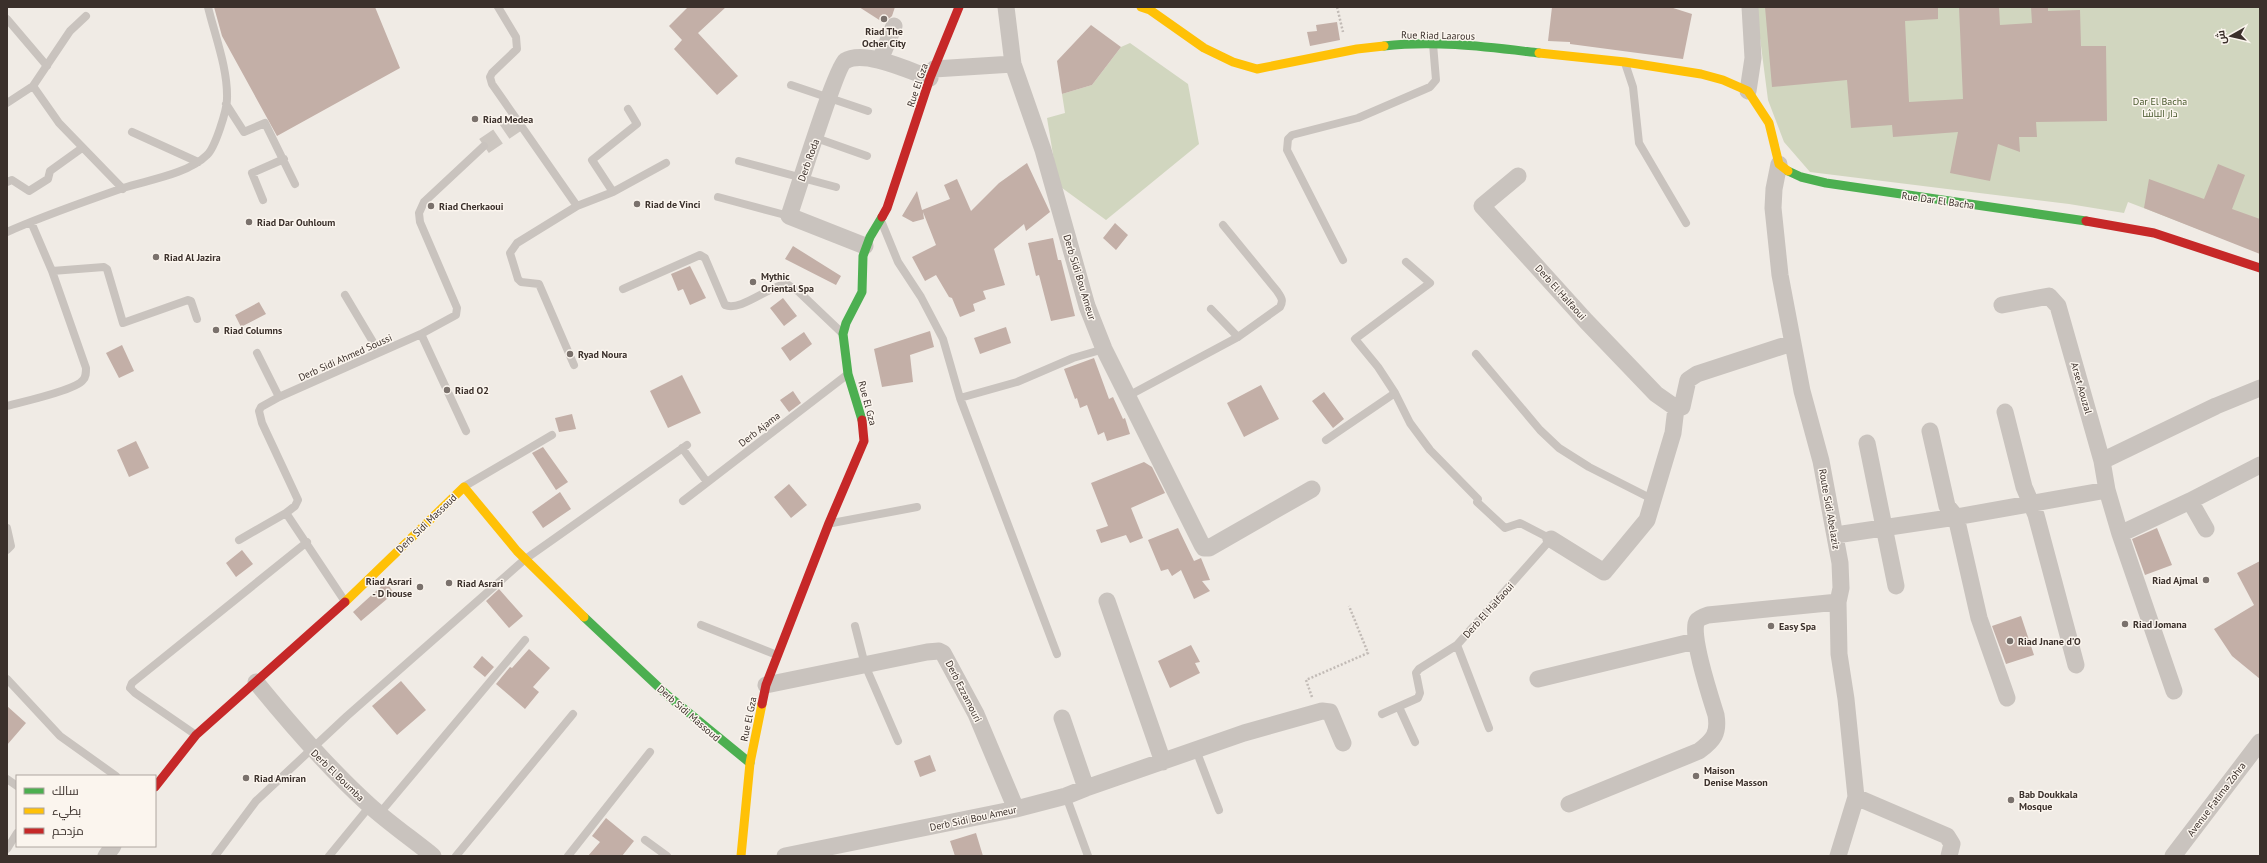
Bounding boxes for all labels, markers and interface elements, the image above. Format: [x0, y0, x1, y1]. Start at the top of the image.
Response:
marker: Riad The Ocher City [879, 14, 889, 24]
north arrow [2211, 16, 2251, 56]
place label: Riad The Ocher City [862, 25, 906, 50]
street label: Rue Riad Laarous [1401, 28, 1475, 43]
text: ش [2213, 29, 2229, 45]
street label: Rue El Gza [904, 62, 931, 109]
park label: Dar El Bacha دار الباشا [2133, 95, 2187, 120]
place label: Riad Medea [483, 113, 533, 126]
marker: Riad Medea [470, 114, 480, 124]
street label: Derb Roda [795, 137, 822, 183]
street label: Rue Dar El Bacha [1901, 189, 1975, 212]
place label: Riad de Vinci [645, 198, 701, 211]
marker: Riad de Vinci [632, 199, 642, 209]
place label: Riad Cherkaoui [439, 200, 504, 213]
marker: Riad Cherkaoui [426, 201, 436, 211]
place label: Riad Dar Ouhloum [257, 216, 335, 229]
marker: Riad Dar Ouhloum [244, 217, 254, 227]
street label: Derb Sidi Bou Ameur [1060, 233, 1099, 322]
place label: Riad Al Jazira [164, 251, 221, 264]
marker: Riad Al Jazira [151, 252, 161, 262]
street label: Derb El Halfaoui [1532, 262, 1589, 323]
place label: Mythic Oriental Spa [761, 270, 814, 295]
marker: Mythic Oriental Spa [748, 277, 758, 287]
place label: Riad Columns [224, 324, 282, 337]
marker: Riad Columns [211, 325, 221, 335]
street label: Derb Sidi Ahmed Soussi [296, 331, 394, 384]
place label: Ryad Noura [578, 348, 627, 361]
marker: Ryad Noura [565, 349, 575, 359]
street label: Arset Aouzal [2068, 361, 2095, 416]
street label: Rue El Gza [855, 379, 880, 427]
place label: Riad O2 [455, 384, 489, 397]
marker: Riad O2 [442, 385, 452, 395]
street label: Derb Ajama [736, 409, 783, 450]
street label: Route Sidi Abelaziz [1816, 468, 1843, 550]
street label: Derb Sidi Massoud [393, 491, 459, 556]
place label: Riad Ajmal [2152, 574, 2198, 587]
place label: Riad Asrari - D house [366, 575, 412, 600]
marker: Riad Ajmal [2201, 575, 2211, 585]
place label: Riad Asrari [457, 577, 503, 590]
marker: Riad Asrari [444, 578, 454, 588]
street label: Derb El Halfaoui [1460, 580, 1517, 641]
marker: Riad Asrari - D house [415, 582, 425, 592]
place label: Riad Jomana [2133, 618, 2187, 631]
marker: Riad Jomana [2120, 619, 2130, 629]
place label: Easy Spa [1779, 620, 1816, 633]
marker: Easy Spa [1766, 621, 1776, 631]
place label: Riad Jnane d'O [2018, 635, 2081, 648]
marker: Riad Jnane d'O [2005, 636, 2015, 646]
street label: Derb Ezzamouri [942, 658, 985, 724]
street label: Derb Sidi Massoud [655, 682, 723, 744]
street label: Rue El Gza [737, 695, 760, 743]
street label: Derb El Boumba [308, 747, 367, 804]
street label: Avenue Fatima Zohra [2184, 760, 2249, 839]
place label: Maison Denise Masson [1704, 764, 1768, 789]
marker: Maison Denise Masson [1691, 771, 1701, 781]
place label: Riad Amiran [254, 772, 306, 785]
marker: Riad Amiran [241, 773, 251, 783]
legend [16, 775, 156, 847]
text: سالك [52, 783, 79, 798]
place label: Bab Doukkala Mosque [2019, 788, 2078, 813]
marker: Bab Doukkala Mosque [2006, 795, 2016, 805]
text: بطيء [52, 803, 81, 821]
street label: Derb Sidi Bou Ameur [928, 803, 1018, 834]
text: مزدحم [52, 823, 84, 839]

